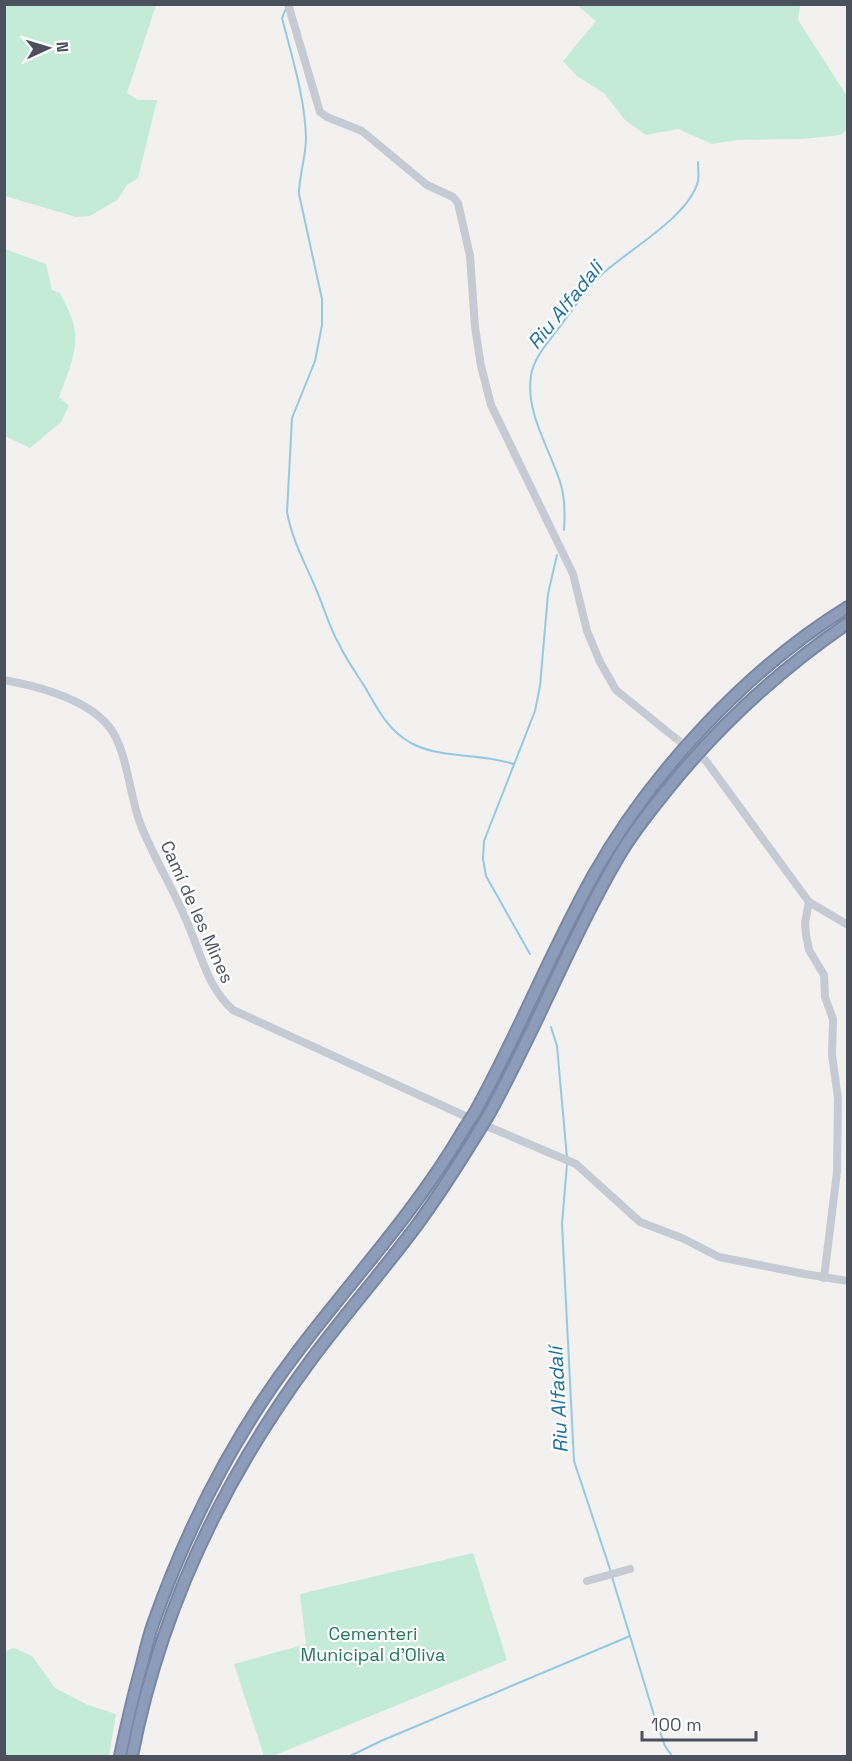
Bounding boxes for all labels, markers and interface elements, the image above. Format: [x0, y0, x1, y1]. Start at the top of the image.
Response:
north arrow [18, 18, 78, 78]
text: N [52, 41, 73, 53]
water label: Riu Alfadali [521, 254, 610, 354]
street label: Camí de les Mines [156, 837, 239, 987]
water label: Riu Alfadalí [542, 1342, 574, 1454]
park label: Cementeri Municipal d'Oliva [301, 1622, 445, 1666]
scale bar [642, 1704, 756, 1742]
text: 100 m [651, 1713, 702, 1736]

